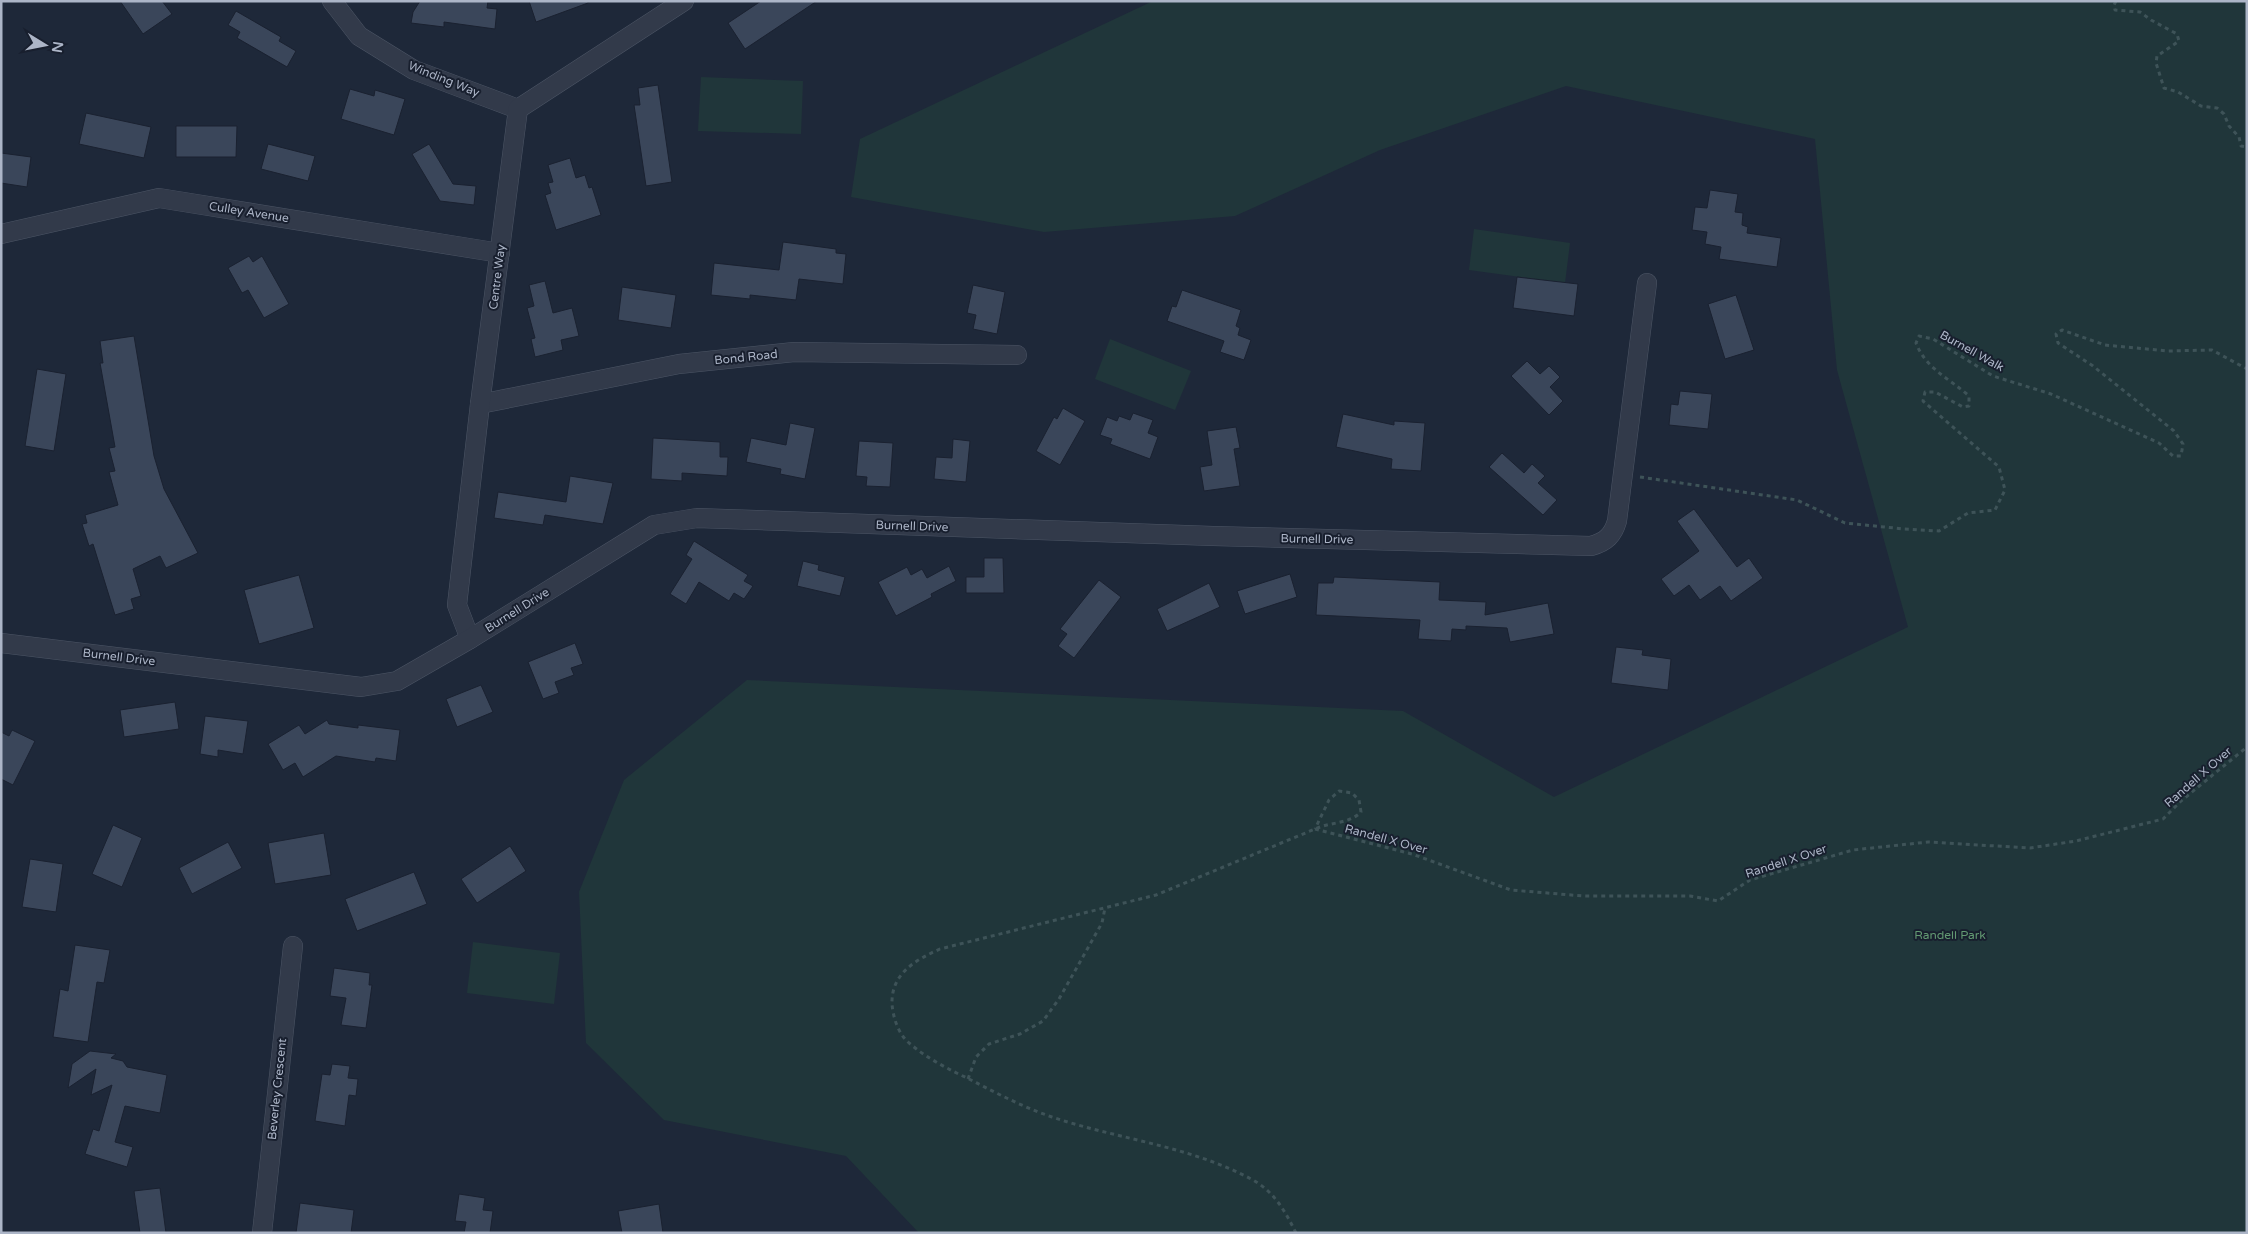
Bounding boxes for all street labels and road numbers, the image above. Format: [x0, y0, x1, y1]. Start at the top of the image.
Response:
street label: Winding Way [406, 58, 482, 100]
street label: Culley Avenue [208, 199, 290, 225]
street label: Centre Way [486, 243, 508, 310]
street label: Burnell Walk [1937, 328, 2007, 375]
street label: Bond Road [714, 347, 778, 367]
street label: Burnell Drive [875, 518, 949, 534]
street label: Burnell Drive [1280, 531, 1354, 547]
street label: Burnell Drive [482, 585, 552, 635]
street label: Burnell Drive [82, 646, 156, 668]
street label: Randell X Over [2161, 744, 2235, 810]
street label: Randell X Over [1343, 821, 1429, 857]
street label: Randell X Over [1744, 841, 1829, 881]
street label: Beverley Crescent [265, 1037, 289, 1140]

